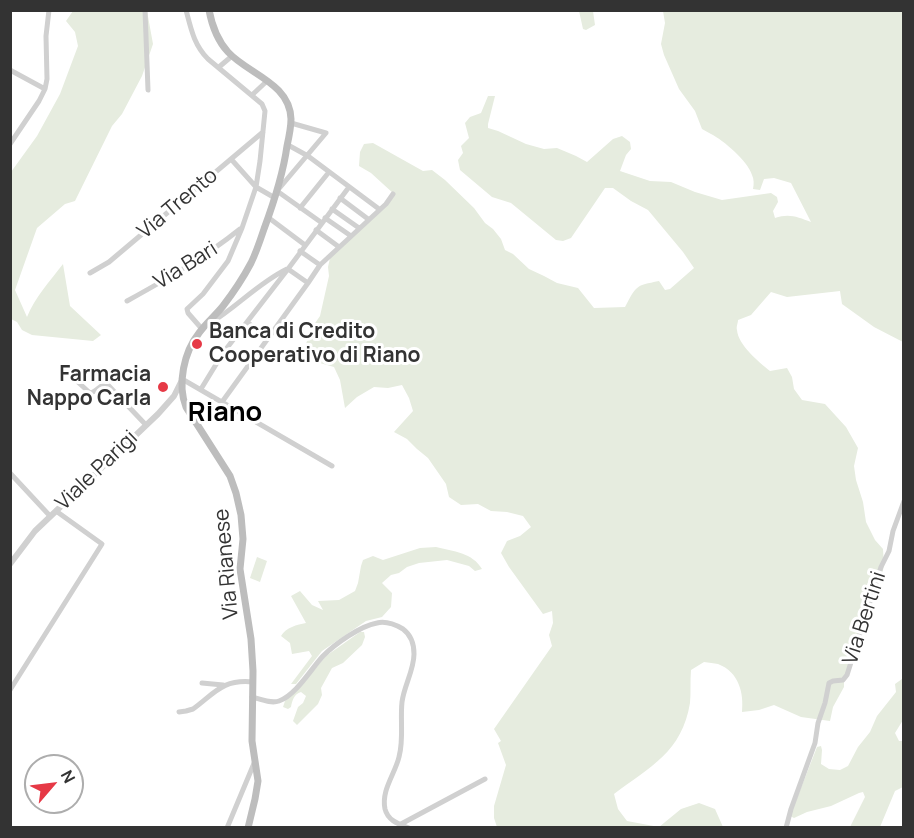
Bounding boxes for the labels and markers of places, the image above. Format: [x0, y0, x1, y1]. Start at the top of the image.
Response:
place label: Banca di Credito Cooperativo di Riano [209, 319, 420, 369]
marker: Banca di Credito Cooperativo di Riano [190, 337, 204, 351]
place label: Farmacia Nappo Carla [27, 362, 151, 412]
marker: Farmacia Nappo Carla [156, 380, 170, 394]

